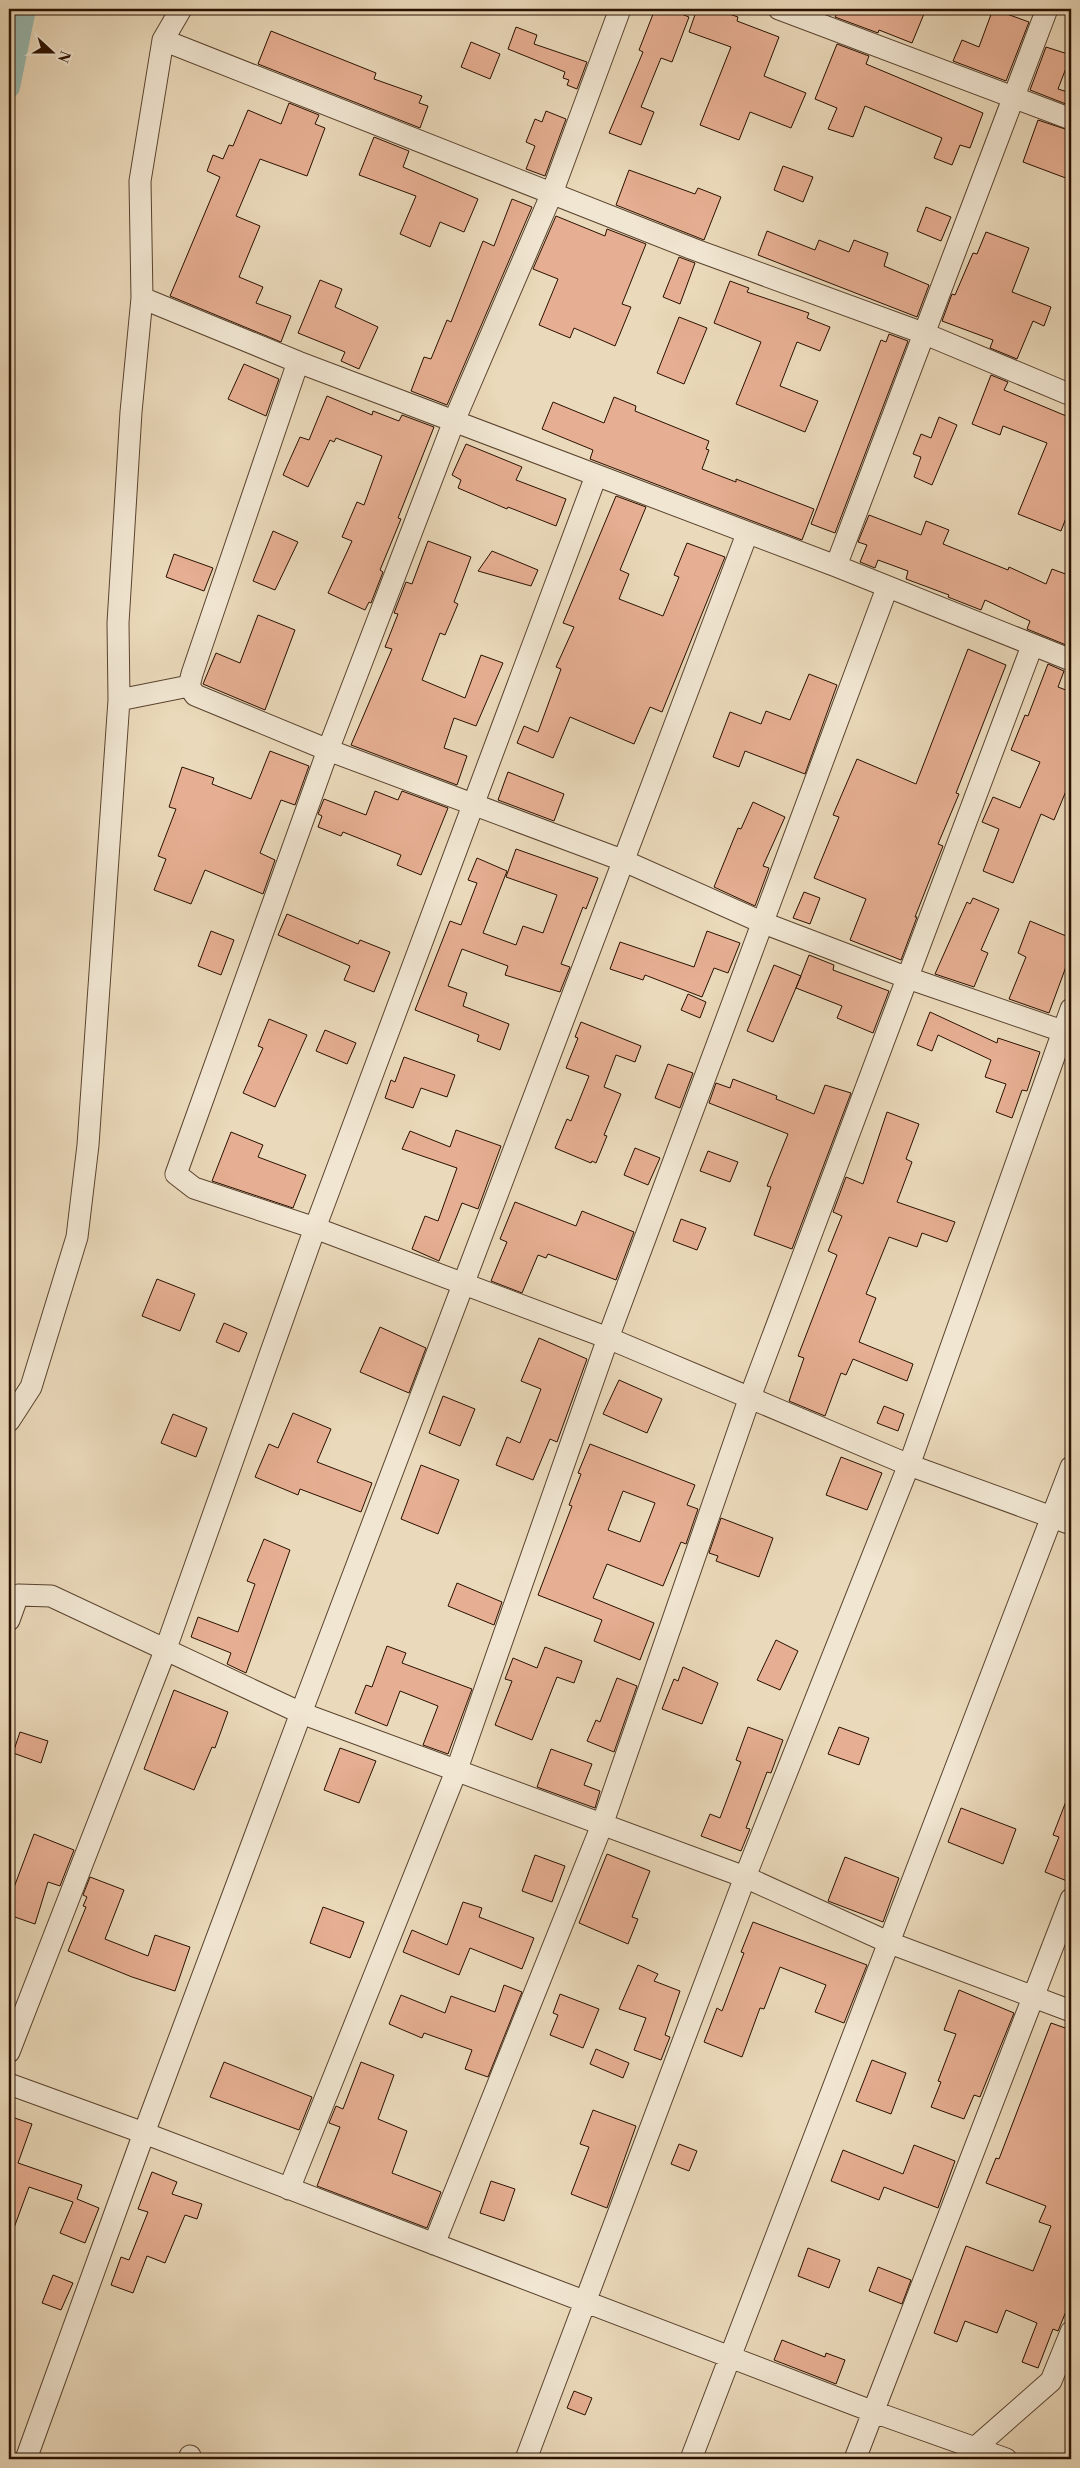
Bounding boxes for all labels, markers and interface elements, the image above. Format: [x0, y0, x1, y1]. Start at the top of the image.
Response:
north arrow [28, 28, 78, 78]
text: N [53, 48, 74, 65]

